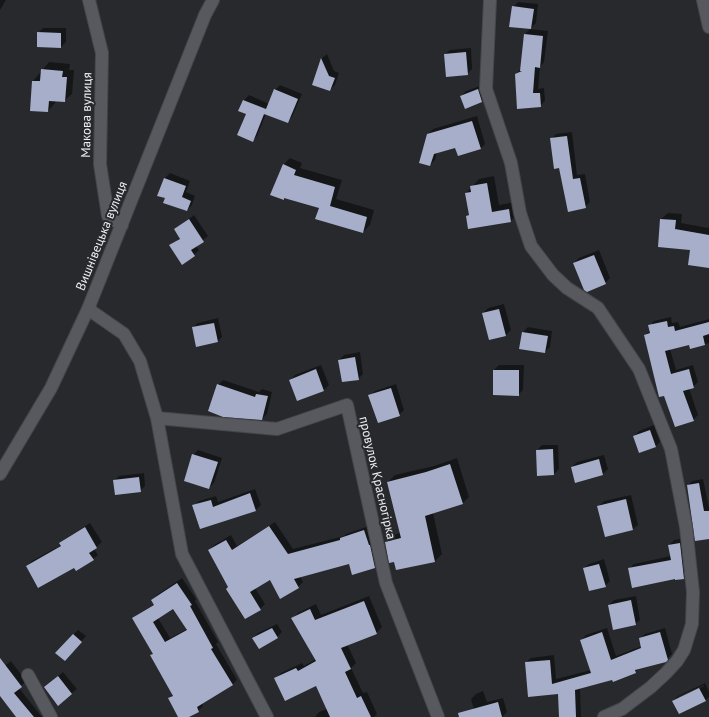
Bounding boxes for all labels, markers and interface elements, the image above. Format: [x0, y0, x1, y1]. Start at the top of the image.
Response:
street label: Макова вулиця [78, 72, 96, 158]
street label: Вишнівецька вулиця [73, 179, 131, 293]
street label: провулок Красногірка [355, 415, 399, 541]

